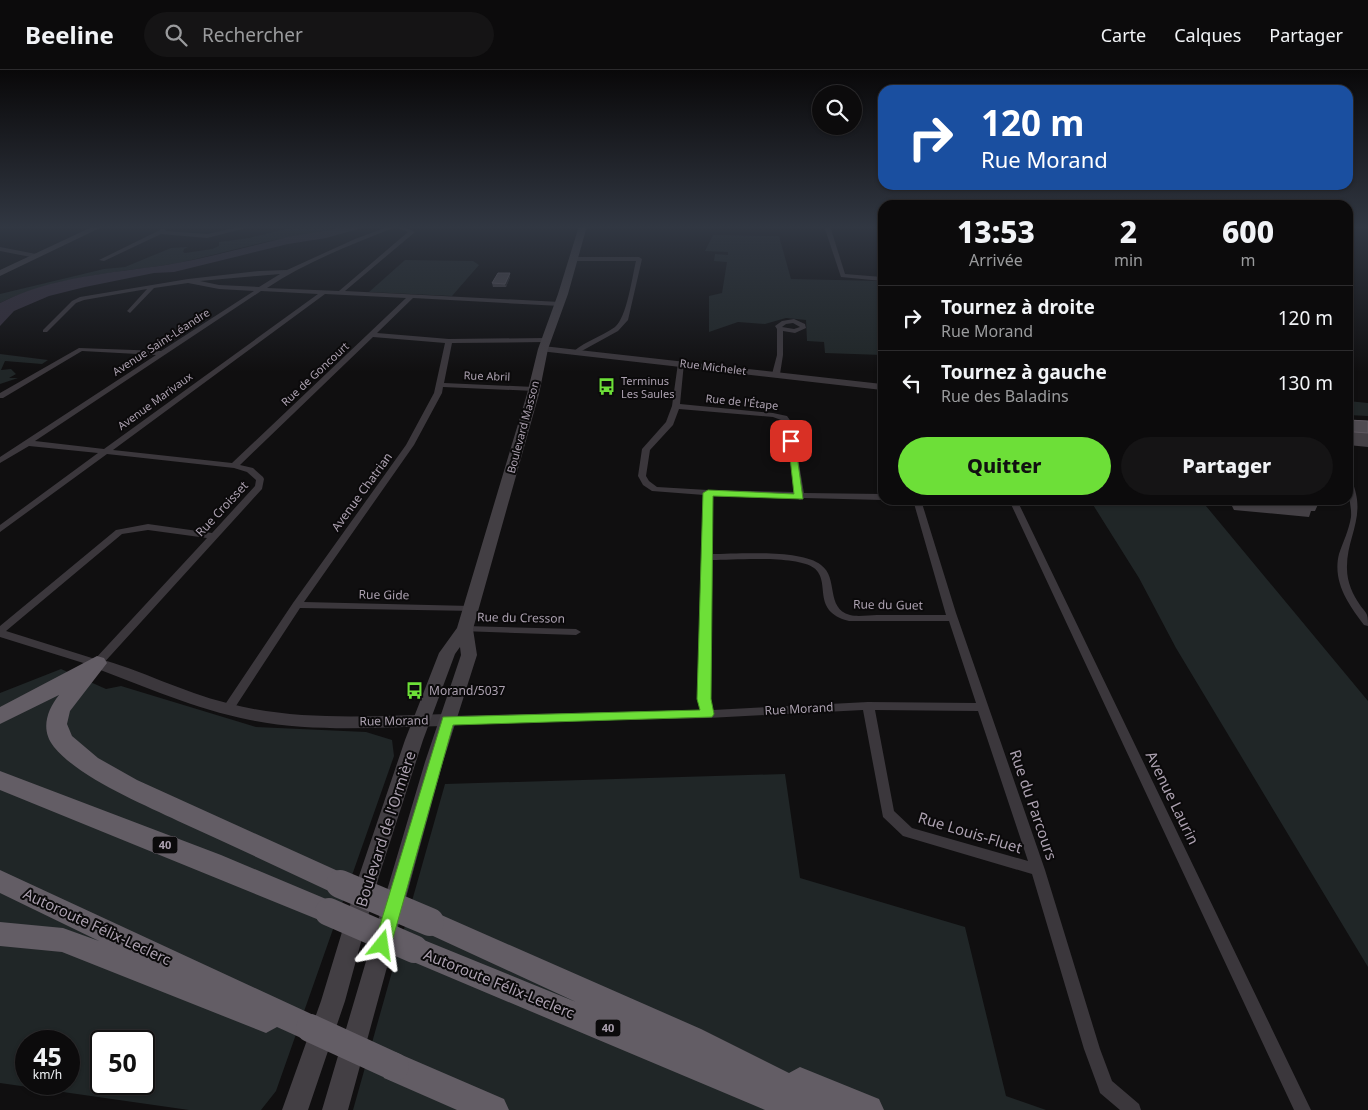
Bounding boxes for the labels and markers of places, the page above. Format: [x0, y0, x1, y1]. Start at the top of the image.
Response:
place label: Terminus Les Saules [621, 373, 674, 401]
bus stop icon: Terminus Les Saules [597, 377, 617, 397]
pin [770, 420, 812, 462]
bus stop icon: Morand/5037 [405, 681, 425, 701]
place label: Morand/5037 [429, 682, 505, 699]

